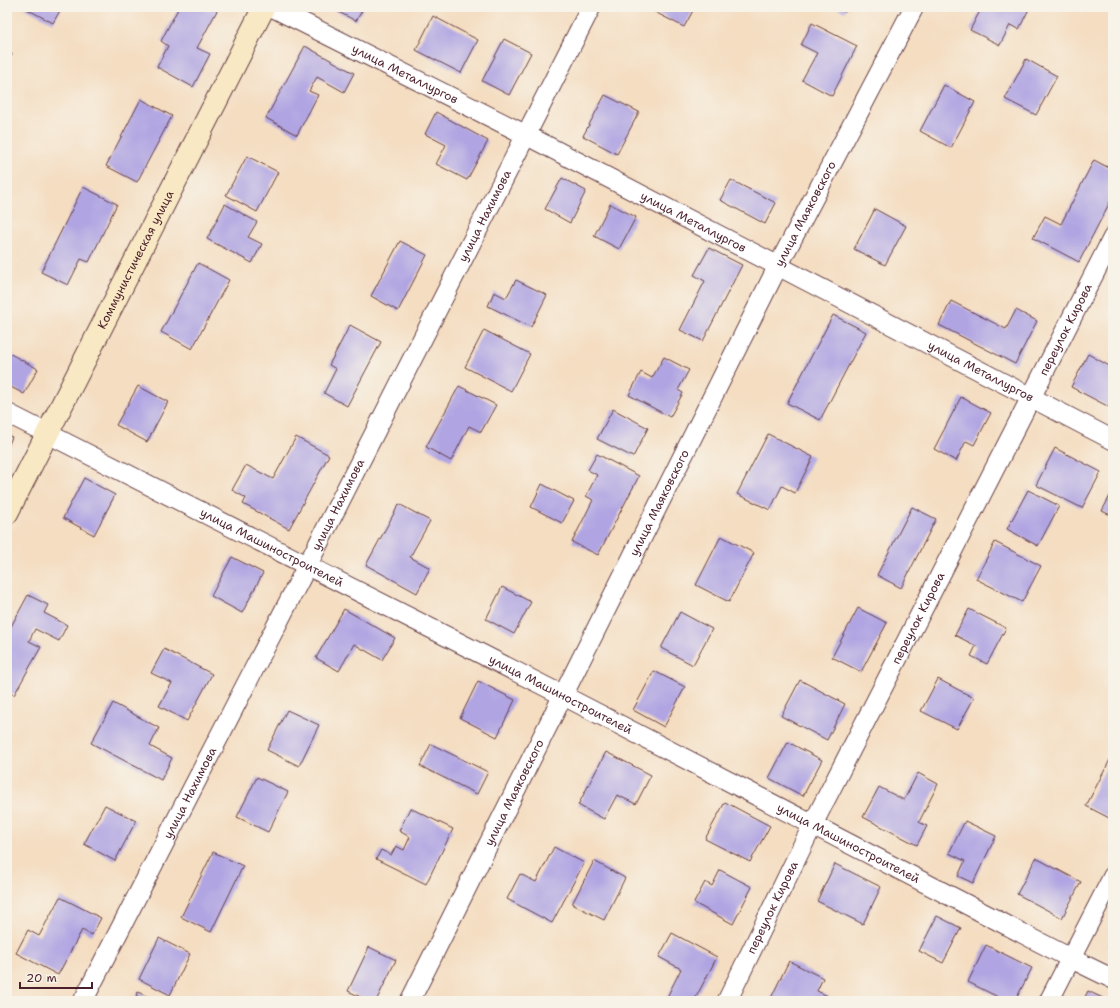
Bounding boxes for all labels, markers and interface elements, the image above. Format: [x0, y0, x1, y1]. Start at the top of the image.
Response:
street label: улица Металлургов [349, 41, 461, 108]
street label: улица Маяковского [771, 158, 840, 269]
street label: улица Нахимова [455, 167, 515, 265]
street label: Коммунистическая улица [94, 187, 178, 332]
street label: улица Металлургов [638, 188, 749, 256]
street label: переулок Кирова [1035, 280, 1096, 378]
street label: улица Металлургов [925, 337, 1036, 405]
street label: улица Маяковского [626, 447, 693, 559]
street label: улица Нахимова [308, 456, 368, 553]
street label: улица Машиностроителей [197, 504, 346, 591]
street label: переулок Кирова [888, 569, 949, 667]
street label: улица Машиностроителей [486, 651, 635, 738]
street label: улица Маяковского [481, 737, 548, 849]
street label: улица Нахимова [160, 744, 221, 842]
street label: улица Машиностроителей [774, 800, 923, 887]
street label: переулок Кирова [743, 858, 802, 957]
scale bar [20, 964, 92, 990]
text: 20 m [26, 970, 57, 986]

